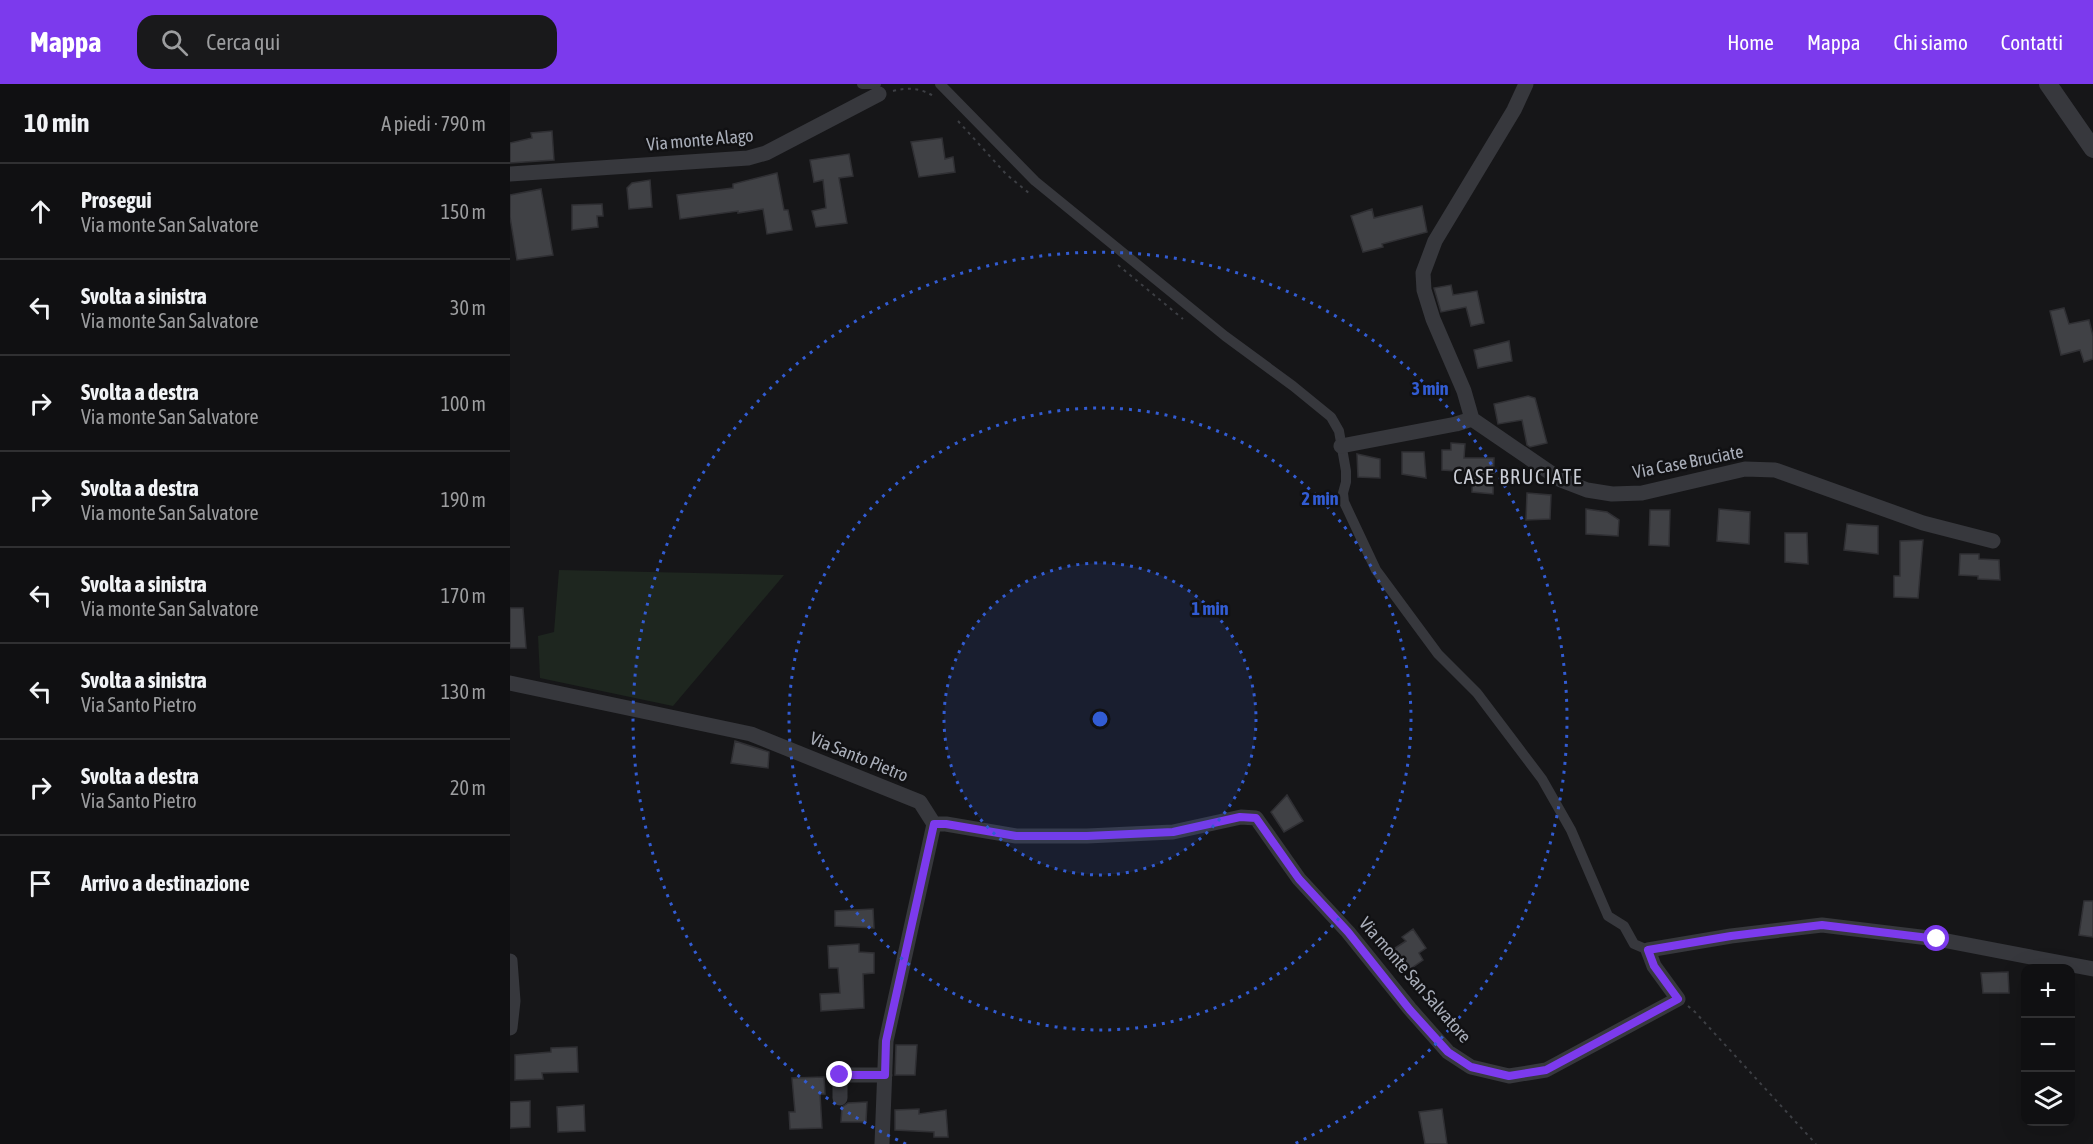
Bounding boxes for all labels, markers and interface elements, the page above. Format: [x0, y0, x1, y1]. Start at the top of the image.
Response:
search box [137, 15, 557, 69]
text: Mappa [30, 26, 101, 58]
icon: search [158, 26, 191, 59]
text: Cerca qui [206, 29, 280, 55]
text: Home [1727, 30, 1774, 54]
text: Mappa [1807, 30, 1860, 54]
text: Chi siamo [1893, 30, 1968, 54]
text: Contatti [2001, 30, 2063, 54]
text: 10 min [24, 108, 89, 138]
text: A piedi · 790 m [381, 112, 486, 135]
street label: Via monte Alago [646, 124, 754, 155]
text: Prosegui [81, 187, 152, 213]
icon: ahead [24, 195, 57, 228]
text: 150 m [441, 200, 486, 223]
text: Via monte San Salvatore [81, 213, 259, 236]
text: Svolta a sinistra [81, 283, 207, 309]
icon: left [24, 291, 57, 324]
text: 30 m [450, 296, 486, 319]
text: Via monte San Salvatore [81, 309, 259, 332]
text: 3 min [1412, 378, 1449, 399]
text: Svolta a destra [81, 379, 199, 405]
icon: right [24, 387, 57, 420]
text: 100 m [441, 392, 486, 415]
text: Via monte San Salvatore [81, 405, 259, 428]
street label: Via Case Bruciate [1631, 441, 1745, 483]
district label: CASE BRUCIATE [1453, 465, 1583, 488]
text: Svolta a destra [81, 475, 199, 501]
icon: right [24, 483, 57, 516]
text: 190 m [441, 488, 486, 511]
text: 2 min [1302, 488, 1339, 509]
text: Via monte San Salvatore [81, 501, 259, 524]
text: Svolta a sinistra [81, 571, 207, 597]
icon: left [24, 579, 57, 612]
text: 170 m [441, 584, 486, 607]
text: Via monte San Salvatore [81, 597, 259, 620]
text: 1 min [1192, 598, 1229, 619]
text: Svolta a sinistra [81, 667, 207, 693]
icon: left [24, 675, 57, 708]
text: 130 m [441, 680, 486, 703]
text: Via Santo Pietro [81, 693, 197, 716]
centre of rings [1090, 709, 1110, 729]
street label: Via Santo Pietro [807, 727, 911, 786]
text: Svolta a destra [81, 763, 199, 789]
icon: right [24, 771, 57, 804]
text: 20 m [450, 776, 486, 799]
text: Via Santo Pietro [81, 789, 197, 812]
icon: arrive [24, 867, 57, 900]
text: Arrivo a destinazione [81, 870, 250, 896]
street label: Via monte San Salvatore [1355, 912, 1476, 1047]
route start [1923, 925, 1949, 951]
map controls [2021, 964, 2075, 1126]
button: + [2021, 964, 2075, 1018]
button: − [2021, 1018, 2075, 1072]
route end [826, 1061, 852, 1087]
button: layers [2021, 1072, 2075, 1126]

